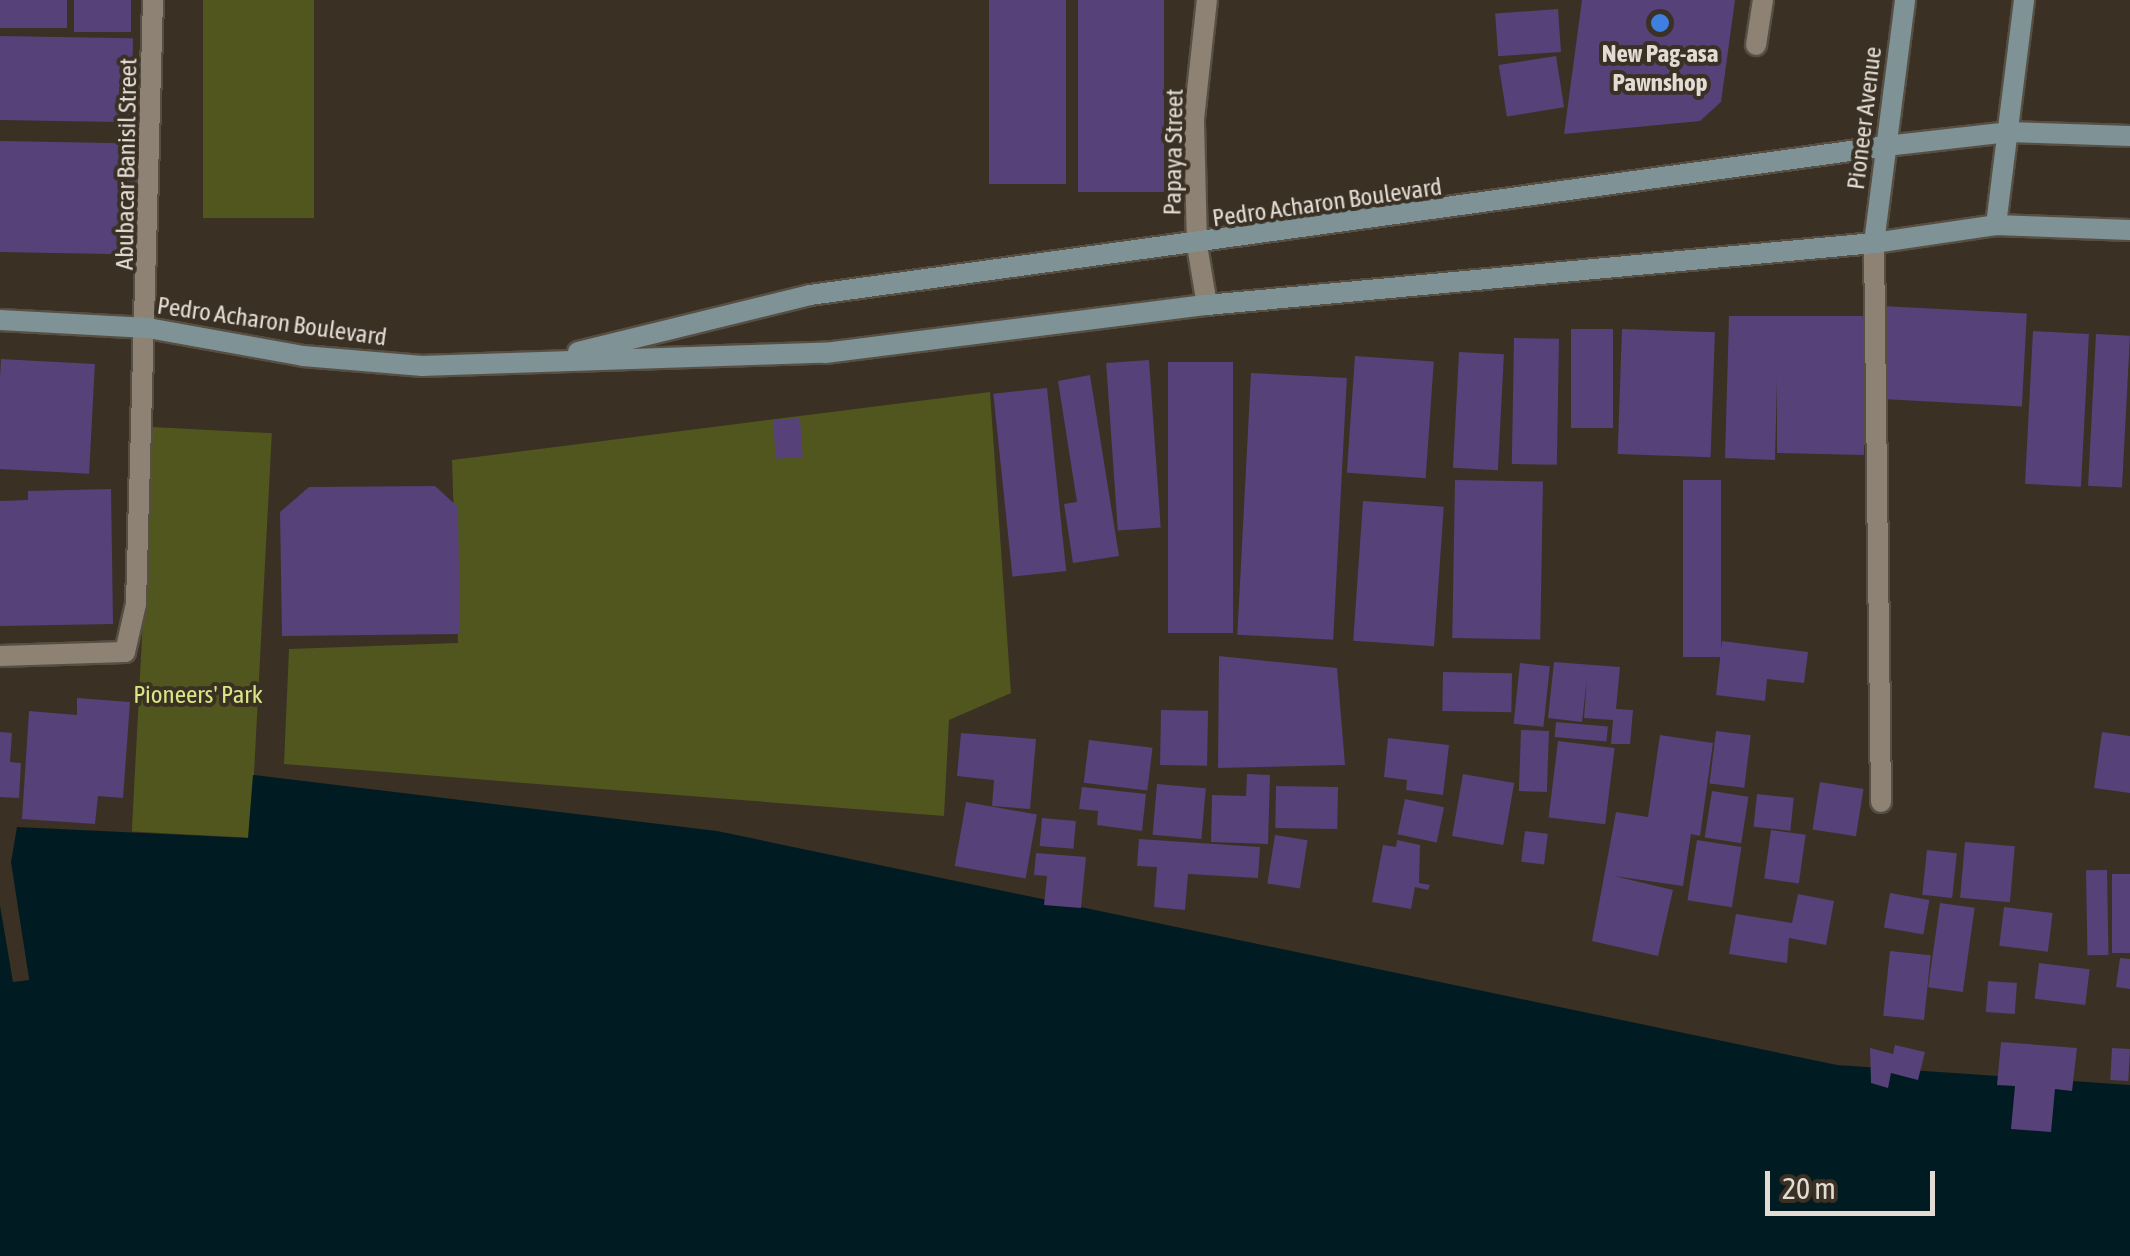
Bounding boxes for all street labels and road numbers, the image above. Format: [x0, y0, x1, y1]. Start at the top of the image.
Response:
street label: Pioneer Avenue [1840, 45, 1888, 191]
street label: Abubacar Banisil Street [109, 58, 143, 270]
street label: Papaya Street [1157, 88, 1189, 216]
street label: Pedro Acharon Boulevard [1210, 171, 1444, 233]
street label: Pedro Acharon Boulevard [155, 290, 389, 352]

